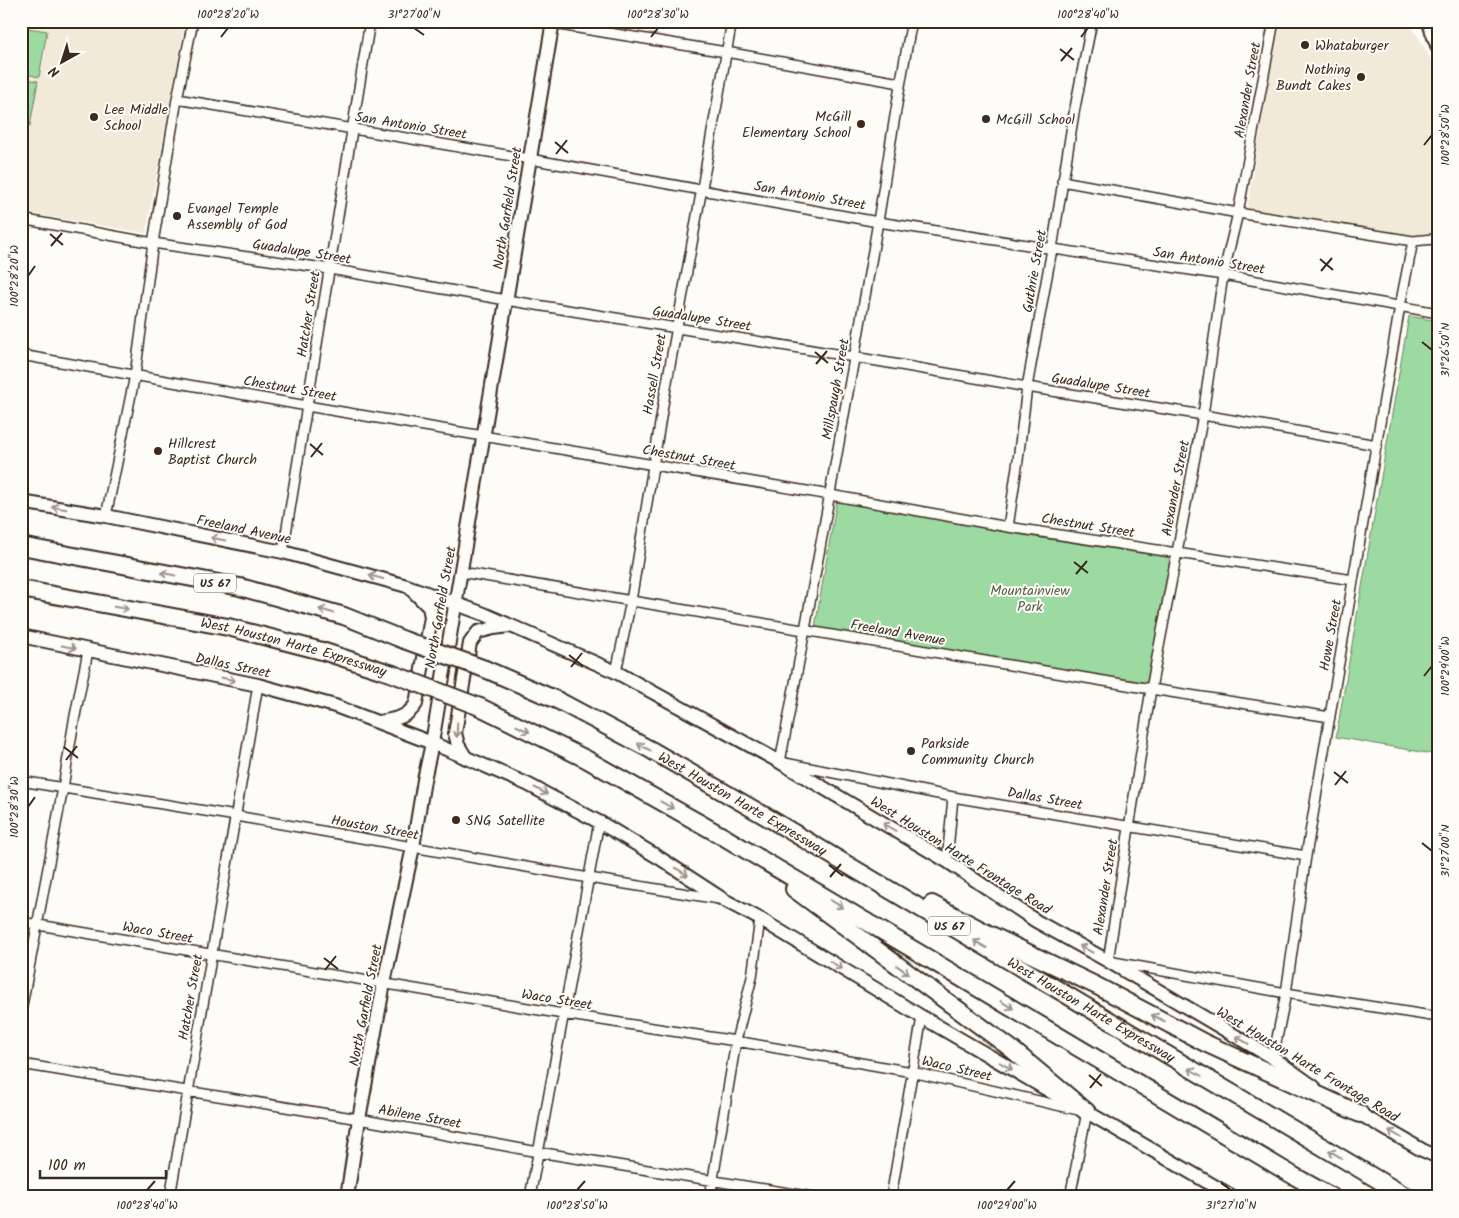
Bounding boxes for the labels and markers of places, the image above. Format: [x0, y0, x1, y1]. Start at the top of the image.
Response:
place label: Whataburger [1315, 35, 1390, 57]
marker: Whataburger [1299, 39, 1311, 51]
place label: Nothing Bundt Cakes [1276, 59, 1351, 97]
marker: Nothing Bundt Cakes [1355, 71, 1367, 83]
place label: Lee Middle School [104, 99, 169, 137]
place label: McGill Elementary School [742, 106, 852, 144]
place label: McGill School [996, 109, 1075, 131]
marker: Lee Middle School [88, 111, 100, 123]
marker: McGill School [980, 113, 992, 125]
marker: McGill Elementary School [855, 118, 867, 130]
place label: Evangel Temple Assembly of God [187, 198, 288, 236]
marker: Evangel Temple Assembly of God [171, 210, 183, 222]
place label: Hillcrest Baptist Church [168, 433, 257, 471]
marker: Hillcrest Baptist Church [152, 445, 164, 457]
place label: Parkside Community Church [921, 733, 1034, 771]
marker: Parkside Community Church [905, 745, 917, 757]
place label: SNG Satellite [466, 810, 545, 832]
marker: SNG Satellite [450, 814, 462, 826]

